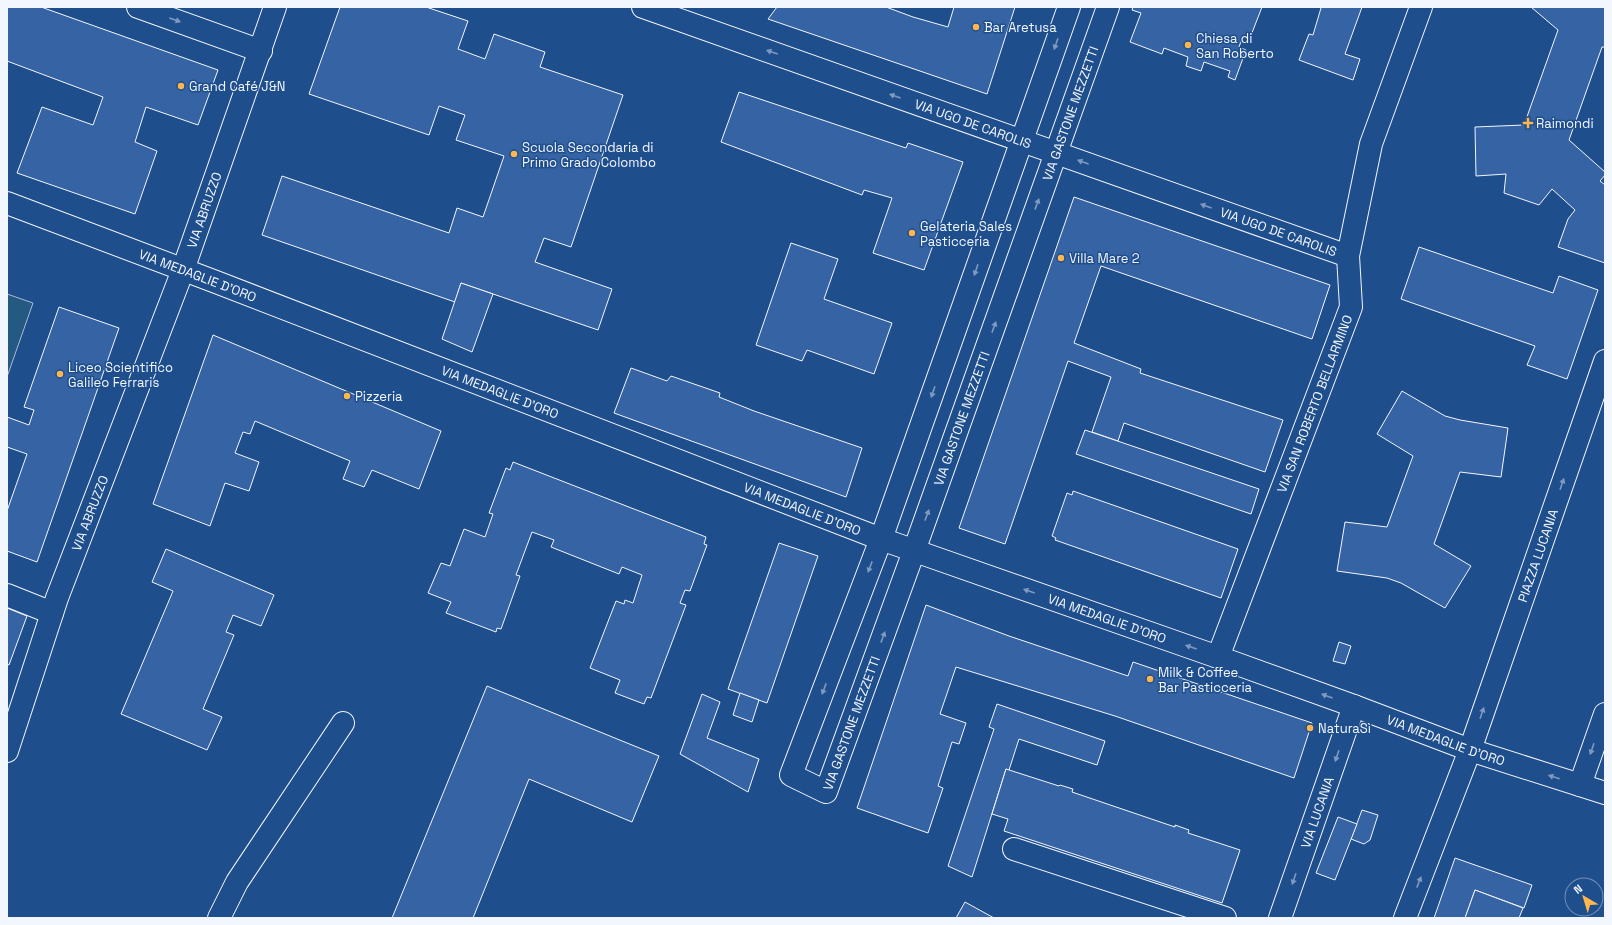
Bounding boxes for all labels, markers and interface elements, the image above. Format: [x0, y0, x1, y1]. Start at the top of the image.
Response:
one-way arrow [169, 18, 181, 24]
place label: Bar Aretusa [984, 19, 1057, 36]
marker: Bar Aretusa [971, 22, 981, 32]
place label: Chiesa di San Roberto [1196, 30, 1274, 62]
one-way arrow [1052, 38, 1058, 50]
marker: Chiesa di San Roberto [1183, 40, 1193, 50]
street label: VIA GASTONE MEZZETTI [1038, 44, 1102, 183]
one-way arrow [766, 49, 778, 55]
place label: Grand Café J&N [189, 78, 286, 95]
marker: Grand Café J&N [176, 81, 186, 91]
one-way arrow [888, 92, 900, 98]
street label: VIA UGO DE CAROLIS [912, 95, 1034, 152]
place label: Raimondi [1536, 115, 1594, 132]
marker: Raimondi [1523, 118, 1533, 128]
place label: Scuola Secondaria di Primo Grado Colombo [522, 139, 656, 171]
marker: Scuola Secondaria di Primo Grado Colombo [509, 149, 519, 159]
one-way arrow [1077, 159, 1089, 165]
street label: VIA ABRUZZO [183, 170, 225, 250]
one-way arrow [1035, 198, 1041, 210]
one-way arrow [1199, 202, 1211, 208]
street label: VIA UGO DE CAROLIS [1218, 203, 1339, 260]
place label: Gelateria Sales Pasticceria [920, 218, 1012, 250]
marker: Gelateria Sales Pasticceria [907, 228, 917, 238]
street label: VIA MEDAGLIE D'ORO [137, 245, 259, 305]
place label: Villa Mare 2 [1069, 250, 1140, 267]
marker: Villa Mare 2 [1056, 253, 1066, 263]
one-way arrow [973, 264, 979, 276]
street label: VIA SAN ROBERTO BELLARMINO [1273, 312, 1356, 495]
one-way arrow [991, 320, 997, 332]
street label: VIA GASTONE MEZZETTI [929, 349, 993, 488]
place label: Liceo Scientifico Galileo Ferraris [68, 359, 173, 391]
street label: VIA MEDAGLIE D'ORO [439, 361, 561, 422]
marker: Liceo Scientifico Galileo Ferraris [55, 369, 65, 379]
one-way arrow [929, 387, 935, 399]
place label: Pizzeria [355, 388, 403, 405]
marker: Pizzeria [342, 391, 352, 401]
street label: VIA ABRUZZO [67, 473, 112, 553]
street label: VIA MEDAGLIE D'ORO [741, 478, 863, 539]
one-way arrow [1559, 478, 1565, 490]
street label: PIAZZA LUCANIA [1513, 507, 1562, 604]
one-way arrow [924, 509, 930, 521]
one-way arrow [867, 562, 873, 574]
one-way arrow [1022, 587, 1034, 593]
street label: VIA MEDAGLIE D'ORO [1046, 590, 1169, 647]
one-way arrow [880, 631, 886, 643]
one-way arrow [1185, 644, 1197, 650]
street label: VIA GASTONE MEZZETTI [819, 654, 883, 793]
place label: Milk & Coffee Bar Pasticceria [1158, 664, 1253, 696]
marker: Milk & Coffee Bar Pasticceria [1145, 674, 1155, 684]
one-way arrow [821, 683, 827, 695]
one-way arrow [1320, 692, 1332, 698]
one-way arrow [1480, 707, 1486, 719]
street label: VIA MEDAGLIE D'ORO [1384, 711, 1507, 769]
place label: NaturaSì [1318, 720, 1371, 737]
marker: NaturaSì [1305, 723, 1315, 733]
one-way arrow [1589, 744, 1595, 756]
one-way arrow [1333, 750, 1339, 762]
street label: VIA LUCANIA [1297, 774, 1337, 850]
one-way arrow [1548, 774, 1560, 780]
one-way arrow [1290, 873, 1296, 885]
one-way arrow [1417, 875, 1423, 887]
north arrow [1564, 877, 1604, 917]
text: N [1571, 881, 1585, 897]

